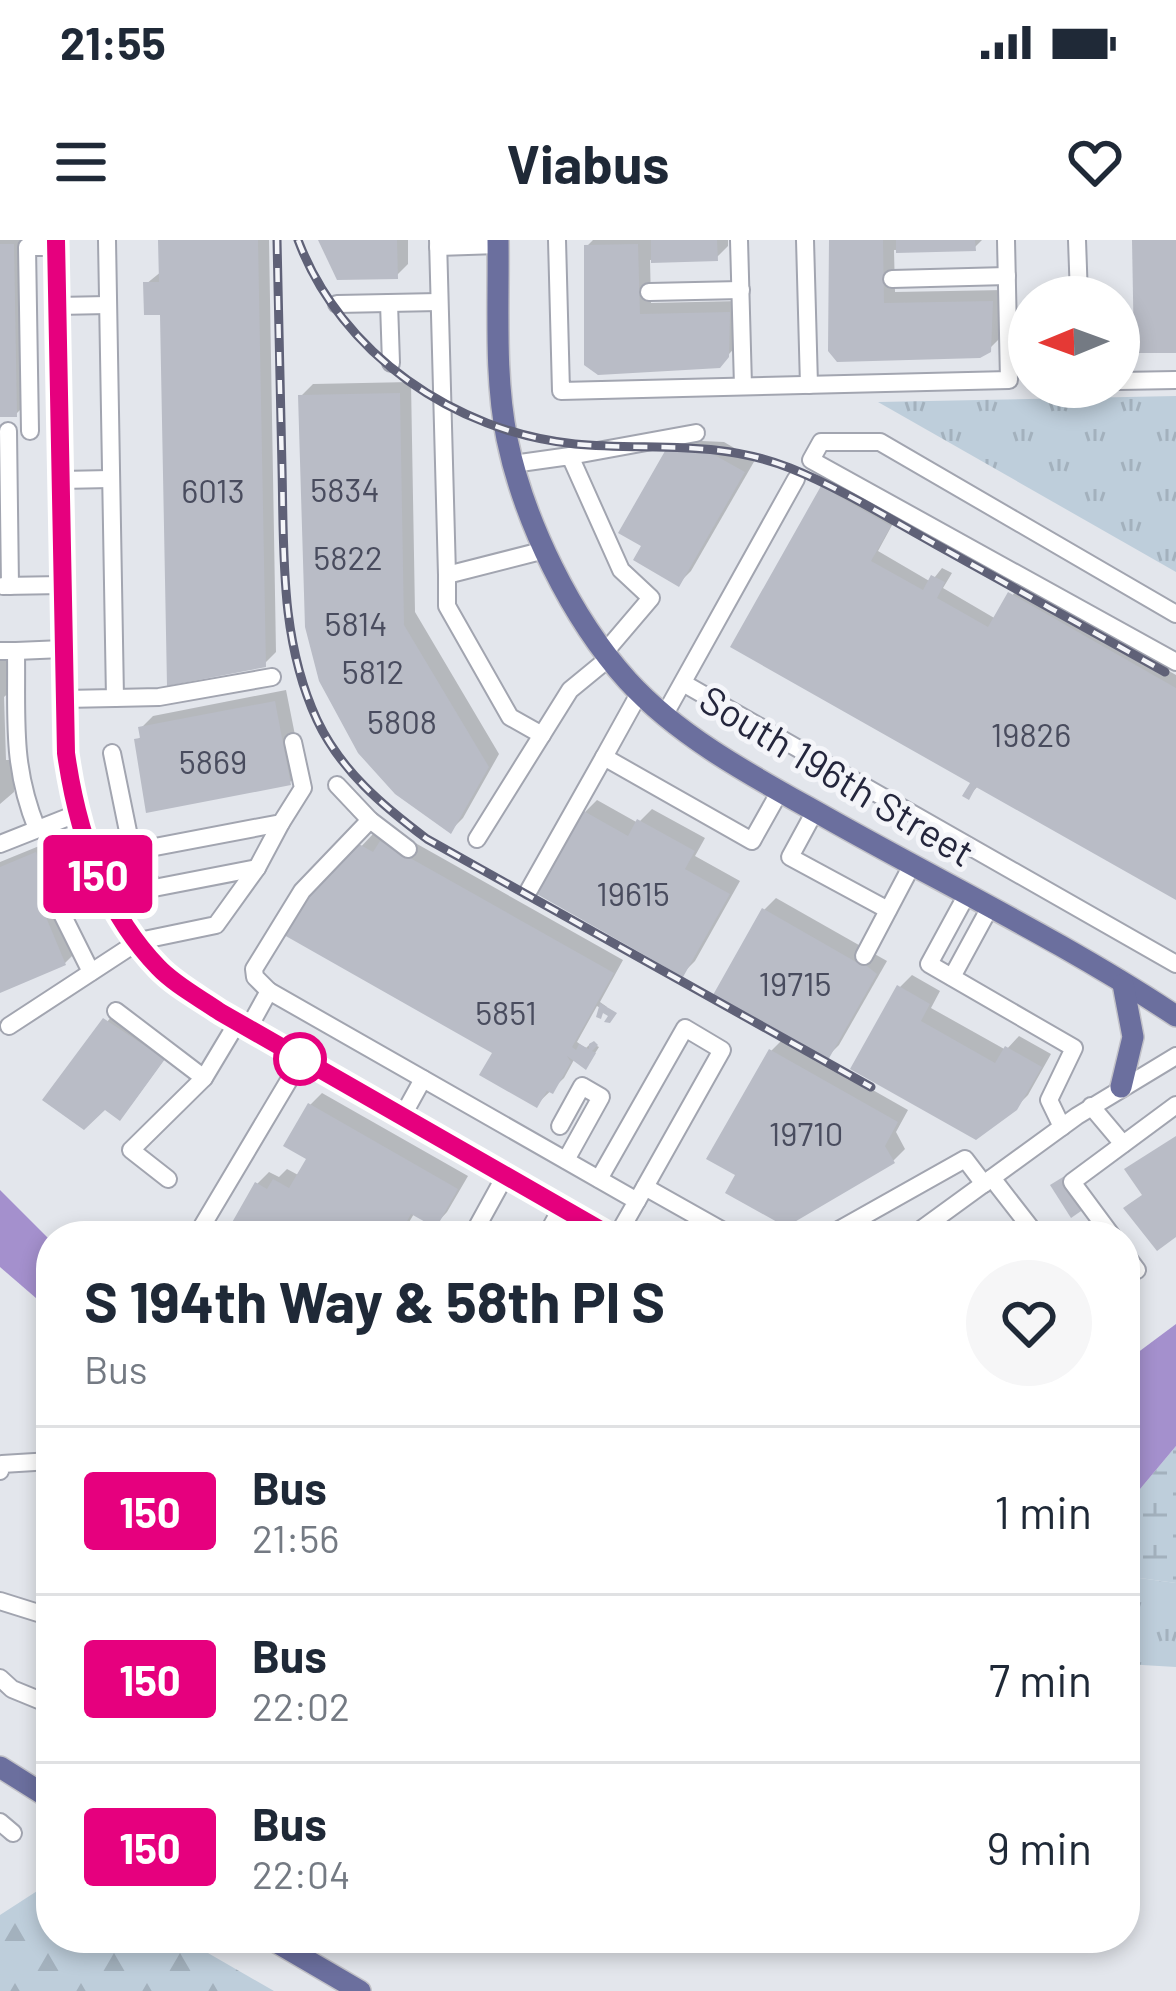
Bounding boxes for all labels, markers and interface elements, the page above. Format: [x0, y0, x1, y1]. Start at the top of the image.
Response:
text: 21:55 [60, 15, 166, 69]
icon: menu [48, 129, 114, 195]
icon: heart [1062, 129, 1128, 195]
text: Viabus [507, 130, 669, 195]
north arrow [1008, 276, 1140, 408]
map controls [1008, 276, 1140, 408]
house number: 5834 [310, 469, 380, 509]
house number: 6013 [181, 470, 245, 510]
house number: 5822 [313, 537, 383, 577]
house number: 5814 [325, 603, 387, 643]
house number: 5812 [342, 651, 404, 691]
street label: South 196th Street [692, 674, 983, 875]
house number: 5808 [367, 701, 437, 741]
house number: 19826 [991, 714, 1071, 754]
house number: 5869 [179, 741, 247, 781]
line badge: 150 [29, 835, 167, 913]
text: 150 [67, 849, 129, 899]
house number: 19615 [596, 873, 670, 913]
house number: 19715 [759, 963, 831, 1003]
house number: 5851 [475, 992, 537, 1032]
unlabelled marker [275, 1034, 325, 1084]
house number: 19710 [769, 1113, 843, 1153]
button: heart [966, 1260, 1092, 1386]
text: S 194th Way & 58th Pl S [84, 1266, 665, 1334]
text: Bus [84, 1345, 148, 1392]
text: Bus [252, 1460, 327, 1514]
text: 1 min [994, 1484, 1092, 1538]
text: 150 [119, 1486, 181, 1536]
text: 21:56 [252, 1514, 339, 1561]
text: Bus [252, 1628, 327, 1682]
text: 7 min [989, 1652, 1092, 1706]
text: 150 [119, 1654, 181, 1704]
text: 22:02 [252, 1682, 350, 1729]
text: Bus [252, 1796, 327, 1850]
text: 9 min [987, 1820, 1092, 1874]
text: 150 [119, 1822, 181, 1872]
text: 22:04 [252, 1850, 351, 1897]

